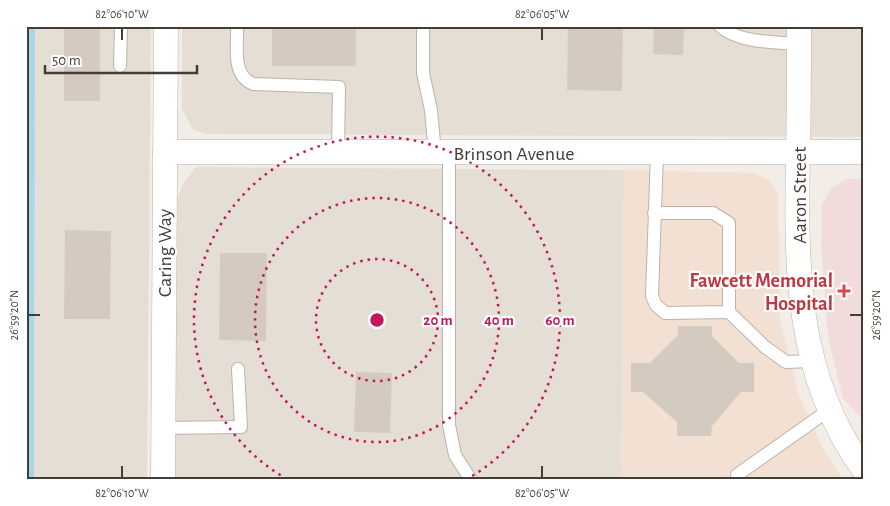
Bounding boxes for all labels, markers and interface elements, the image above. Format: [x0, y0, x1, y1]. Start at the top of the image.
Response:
text: 82°06'10"W [95, 8, 149, 20]
text: 82°06'05"W [515, 8, 569, 20]
scale bar [45, 42, 198, 74]
text: 50 m [52, 53, 81, 68]
street label: Brinson Avenue [453, 144, 575, 164]
street label: Aaron Street [790, 146, 810, 244]
street label: Caring Way [155, 208, 175, 297]
place label: Fawcett Memorial Hospital [689, 271, 833, 314]
marker: Fawcett Memorial Hospital [837, 284, 851, 298]
text: 26°59'20"N [8, 290, 20, 340]
text: 26°59'20"N [870, 290, 882, 340]
centre of rings [368, 311, 386, 329]
text: 20 m [423, 313, 453, 328]
text: 40 m [484, 313, 514, 328]
text: 60 m [545, 313, 575, 328]
text: 82°06'10"W [95, 487, 149, 499]
text: 82°06'05"W [515, 487, 569, 499]

